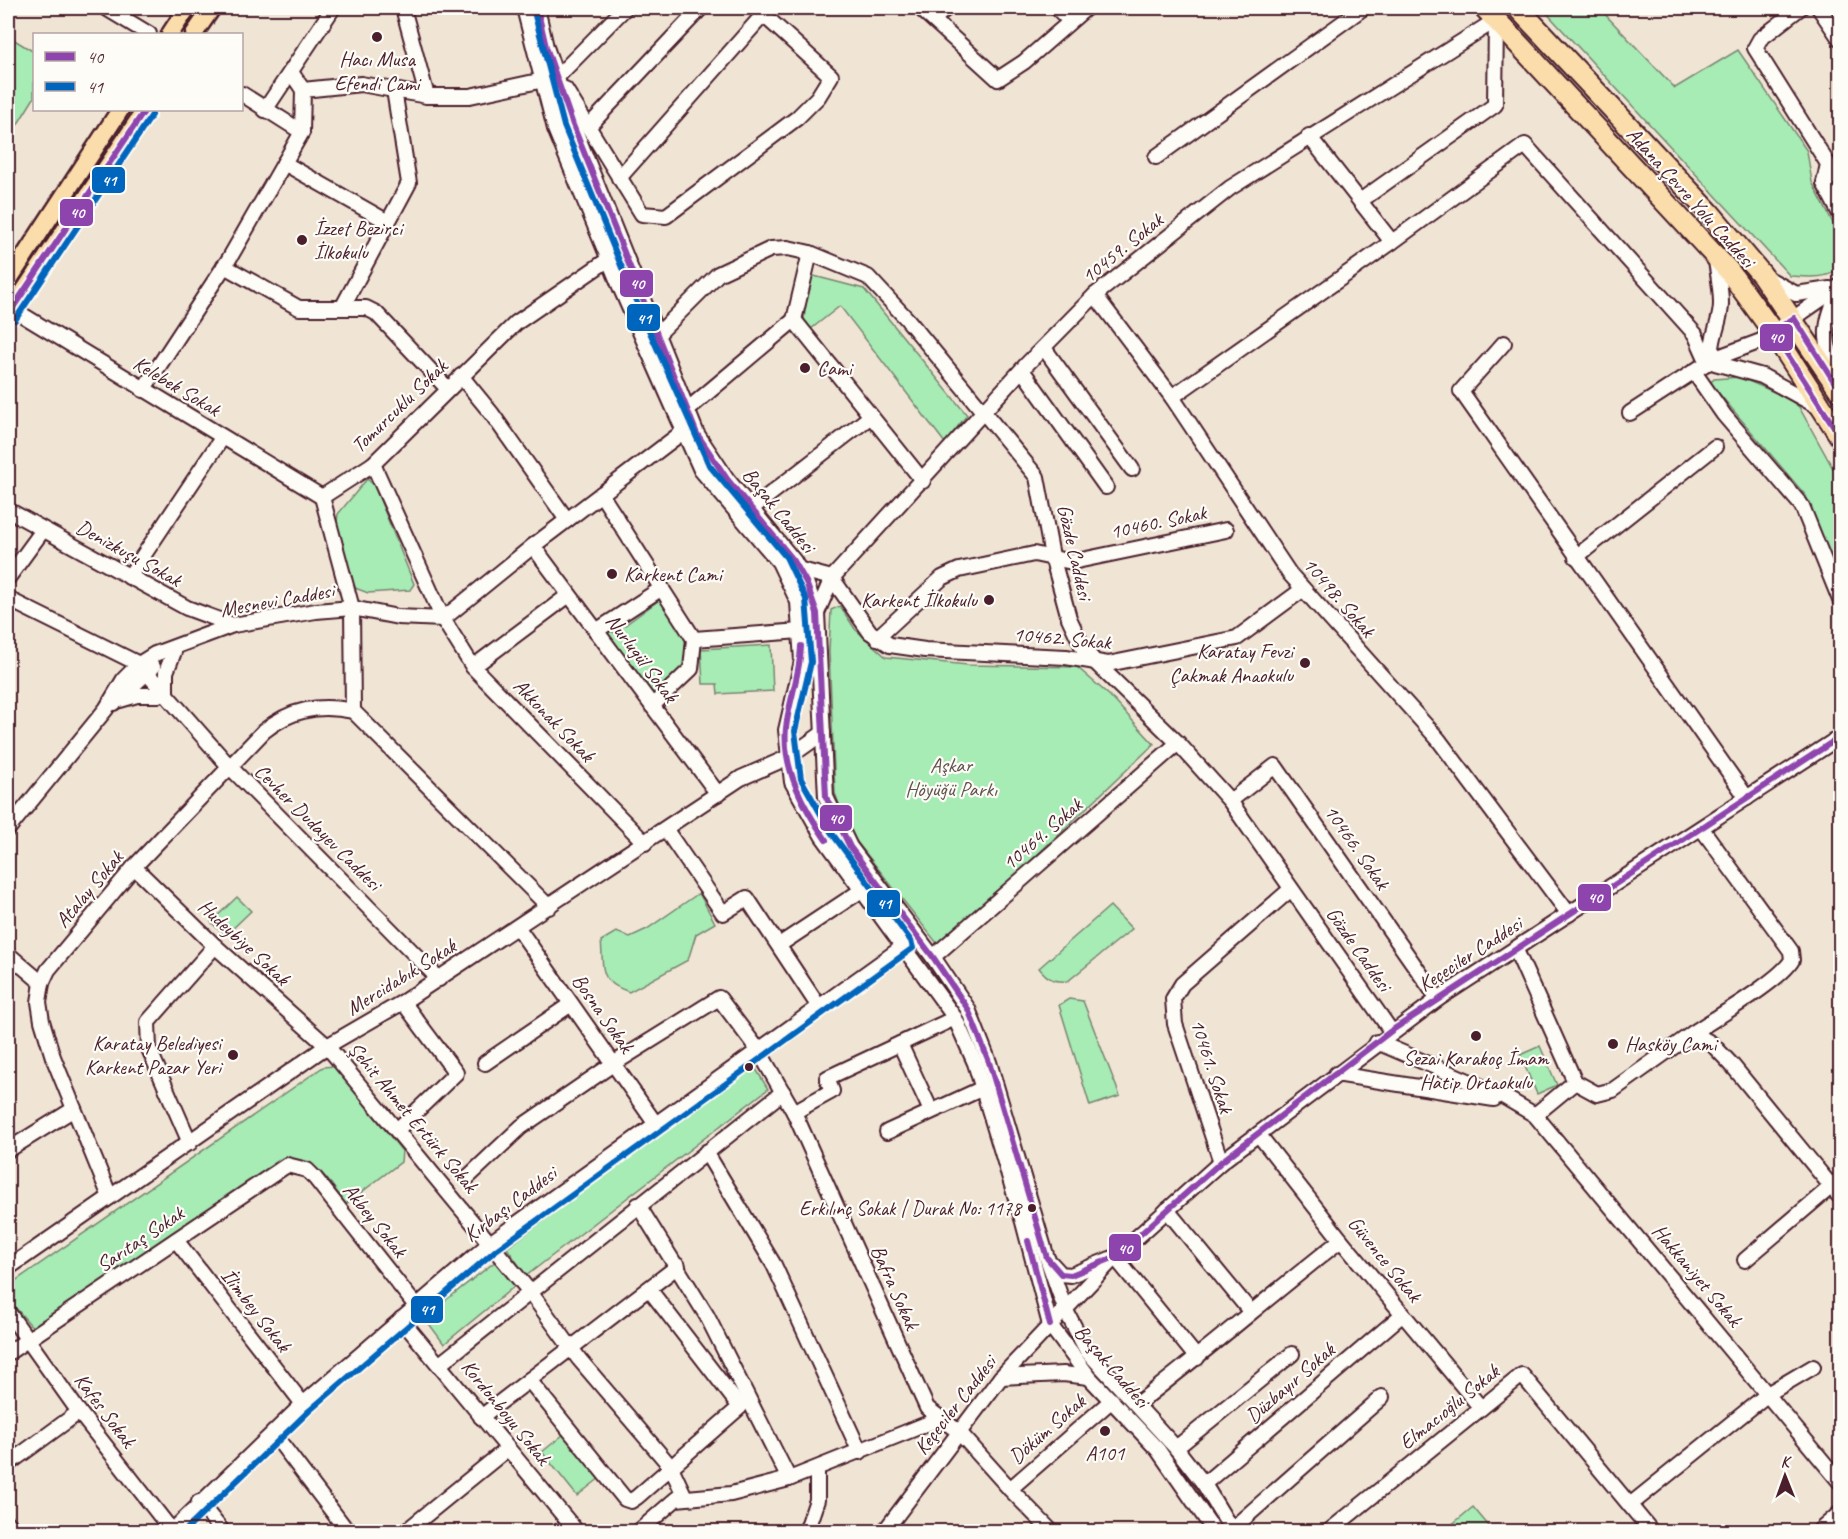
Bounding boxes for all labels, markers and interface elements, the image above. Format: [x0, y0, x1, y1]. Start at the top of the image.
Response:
marker: Hacı Musa Efendi Cami [370, 30, 384, 44]
legend [33, 33, 243, 111]
text: 40 [87, 46, 105, 68]
place label: Hacı Musa Efendi Cami [335, 46, 423, 96]
text: 41 [87, 76, 104, 98]
street label: Adana Çevre Yolu Caddesi [1621, 121, 1763, 275]
line badge: 41 [91, 166, 126, 194]
text: 41 [102, 171, 118, 191]
line badge: 40 [59, 198, 94, 227]
text: 40 [70, 203, 86, 223]
street label: 10459. Sokak [1076, 206, 1169, 289]
place label: İzzet Bezirci İlkokulu [314, 215, 405, 265]
marker: İzzet Bezirci İlkokulu [295, 233, 309, 247]
line badge: 40 [619, 269, 654, 298]
text: 40 [630, 274, 646, 294]
line badge: 41 [626, 303, 661, 332]
text: 41 [637, 309, 653, 329]
line badge: 40 [1759, 323, 1794, 352]
text: 40 [1769, 328, 1785, 348]
street label: Kelebek Sokak [129, 350, 226, 423]
street label: Tomurcuklu Sokak [346, 352, 454, 458]
place label: Cami [817, 355, 855, 381]
marker: Cami [798, 361, 812, 375]
street label: Başak Caddesi [737, 462, 823, 560]
street label: 10460. Sokak [1108, 499, 1210, 545]
street label: Gözde Caddesi [1051, 502, 1099, 605]
street label: Denizkuşu Sokak [72, 513, 187, 593]
street label: 10498. Sokak [1297, 552, 1382, 643]
place label: Karkent Cami [624, 561, 725, 587]
marker: Karkent Cami [605, 567, 619, 581]
street label: Mesnevi Caddesi [218, 577, 339, 623]
place label: Karkent İlkokulu [861, 587, 978, 613]
marker: Karkent İlkokulu [982, 593, 996, 607]
street label: Nurlugül Sokak [600, 609, 685, 709]
street label: 10462. Sokak [1012, 621, 1113, 655]
place label: Karatay Fevzi Çakmak Anaokulu [1169, 638, 1296, 688]
marker: Karatay Fevzi Çakmak Anaokulu [1298, 656, 1312, 670]
street label: Akkonak Sokak [508, 673, 601, 768]
park label: Aşkar Höyüğü Parkı [905, 752, 998, 802]
street label: Cevher Dudayev Caddesi [249, 758, 389, 898]
street label: 10464. Sokak [997, 791, 1088, 876]
street label: 10466. Sokak [1318, 800, 1396, 896]
line badge: 40 [819, 804, 853, 832]
text: 40 [829, 809, 845, 829]
street label: Atalay Sokak [49, 844, 130, 933]
line badge: 40 [1577, 883, 1612, 912]
text: 40 [1588, 888, 1604, 908]
line badge: 41 [866, 889, 901, 918]
street label: Hudeybiye Sokak [193, 893, 296, 992]
text: 41 [877, 894, 893, 914]
street label: Gözde Caddesi [1320, 902, 1399, 999]
street label: Keçeciler Caddesi [1413, 909, 1529, 997]
street label: Mercidabık Sokak [341, 932, 462, 1021]
street label: Bosna Sokak [566, 968, 641, 1059]
street label: 10461. Sokak [1185, 1016, 1240, 1118]
marker: Sezai Karakoç İmam Hatip Ortaokulu [1469, 1029, 1483, 1043]
place label: Karatay Belediyesi Karkent Pazar Yeri [85, 1030, 224, 1080]
place label: Hasköy Cami [1625, 1031, 1719, 1057]
street label: Şehit Ahmet Ertürk Sokak [342, 1036, 485, 1199]
marker: Hasköy Cami [1606, 1037, 1620, 1051]
place label: Sezai Karakoç İmam Hatip Ortaokulu [1403, 1045, 1550, 1095]
marker: Karatay Belediyesi Karkent Pazar Yeri [226, 1048, 240, 1062]
unlabelled marker [743, 1061, 755, 1073]
street label: Kırbaşı Caddesi [458, 1159, 564, 1247]
street label: Akbey Sokak [337, 1178, 414, 1263]
place label: Erkılınç Sokak | Durak No: 1178 [799, 1196, 1023, 1221]
street label: Sarıtaş Sokak [91, 1199, 190, 1278]
marker: Erkılınç Sokak | Durak No: 1178 [1026, 1202, 1038, 1214]
street label: Güvence Sokak [1342, 1211, 1428, 1308]
street label: Hakkaniyet Sokak [1647, 1218, 1749, 1333]
line badge: 40 [1108, 1233, 1142, 1262]
text: 40 [1118, 1239, 1134, 1259]
street label: Bafra Sokak [865, 1241, 926, 1335]
street label: İlimbey Sokak [215, 1263, 298, 1358]
line badge: 41 [410, 1295, 444, 1324]
text: 41 [420, 1300, 436, 1320]
street label: Başak Caddesi [1069, 1319, 1157, 1415]
street label: Düzbayır Sokak [1240, 1336, 1341, 1429]
street label: Keçeciler Caddesi [908, 1348, 1004, 1460]
street label: Kordonboyu Sokak [456, 1354, 558, 1472]
street label: Elmacıoğlu Sokak [1394, 1358, 1505, 1455]
street label: Kafes Sokak [69, 1368, 143, 1454]
street label: Döküm Sokak [1003, 1388, 1092, 1469]
marker: A101 [1098, 1424, 1112, 1438]
place label: A101 [1086, 1440, 1126, 1466]
north arrow [1755, 1446, 1815, 1506]
text: K [1781, 1452, 1793, 1472]

